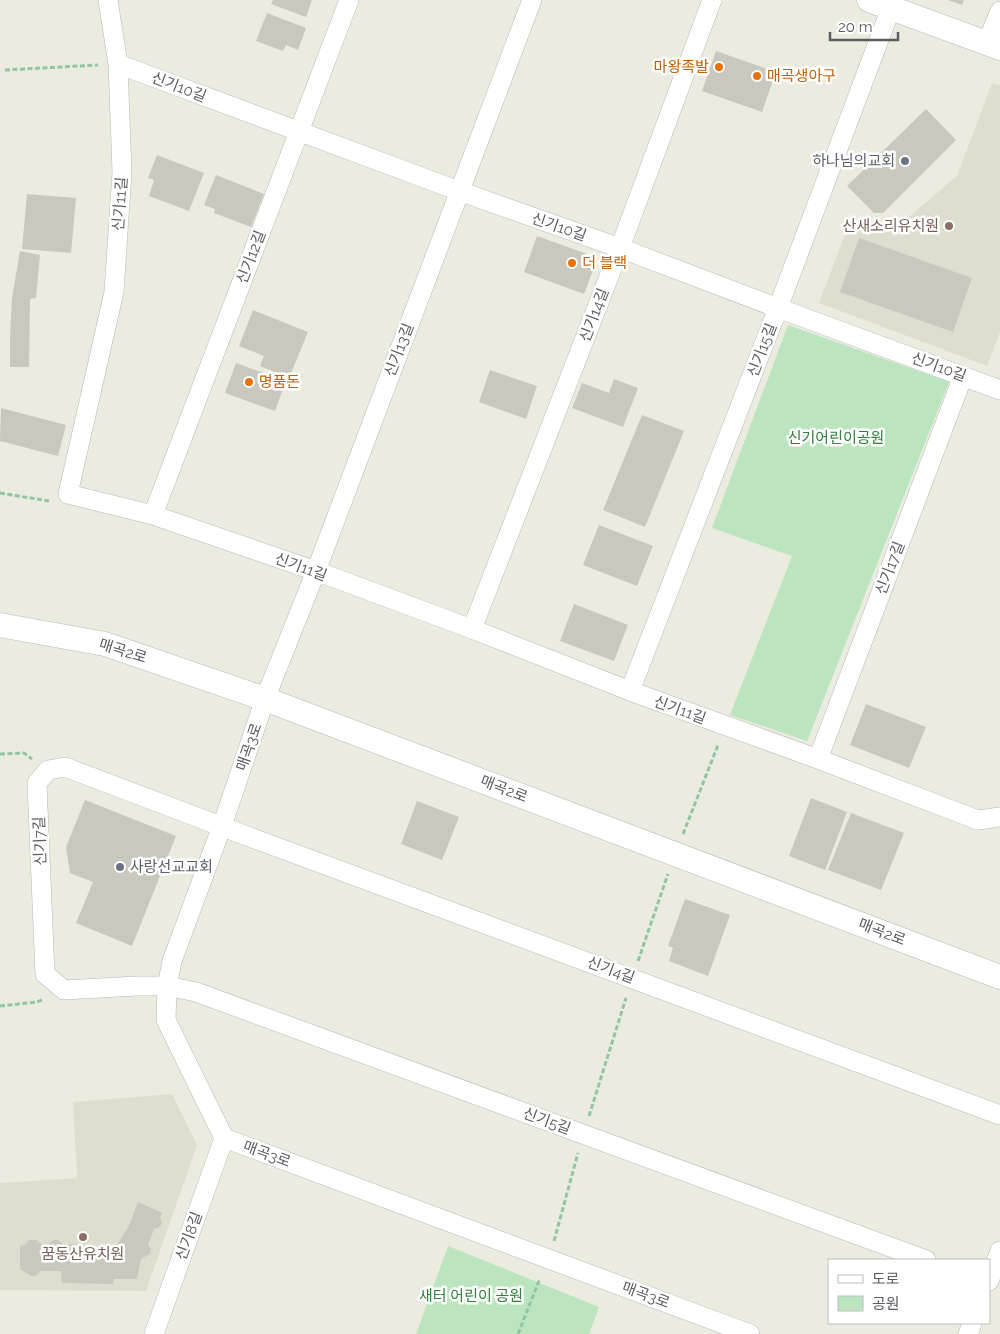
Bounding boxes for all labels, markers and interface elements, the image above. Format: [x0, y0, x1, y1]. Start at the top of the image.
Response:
scale bar [830, 10, 898, 42]
text: 20 m [838, 18, 873, 36]
place label: 마왕족발 [654, 58, 709, 76]
marker: 마왕족발 [713, 61, 725, 73]
place label: 매곡생아구 [767, 67, 836, 85]
street label: 신기10길 [149, 68, 209, 106]
marker: 매곡생아구 [751, 70, 763, 82]
place label: 하나님의교회 [812, 152, 895, 170]
marker: 하나님의교회 [899, 155, 911, 167]
street label: 신기11길 [109, 176, 131, 232]
street label: 신기10길 [529, 209, 589, 245]
place label: 산새소리유치원 [842, 217, 939, 235]
marker: 산새소리유치원 [943, 220, 955, 232]
street label: 신기12길 [233, 228, 269, 286]
place label: 더 블랙 [582, 254, 627, 272]
marker: 더 블랙 [566, 257, 578, 269]
street label: 신기14길 [576, 286, 612, 344]
street label: 신기13길 [381, 321, 417, 379]
street label: 신기15길 [744, 321, 780, 379]
street label: 신기10길 [909, 349, 969, 385]
place label: 명품돈 [259, 373, 300, 391]
marker: 명품돈 [243, 376, 255, 388]
park label: 신기어린이공원 [788, 429, 884, 447]
street label: 신기17길 [872, 539, 908, 597]
street label: 신기11길 [272, 549, 330, 585]
street label: 매곡2로 [97, 635, 149, 667]
street label: 신기11길 [651, 692, 709, 728]
street label: 매곡3로 [232, 721, 266, 773]
street label: 매곡2로 [478, 772, 530, 806]
street label: 신기7길 [30, 816, 50, 866]
place label: 사랑선교교회 [130, 858, 213, 876]
marker: 사랑선교교회 [114, 861, 126, 873]
street label: 매곡2로 [856, 915, 908, 949]
street label: 신기4길 [585, 953, 637, 987]
street label: 신기5길 [521, 1104, 573, 1138]
street label: 매곡3로 [241, 1137, 293, 1171]
street label: 신기8길 [172, 1209, 206, 1263]
marker: 꿈동산유치원 [77, 1231, 89, 1243]
place label: 꿈동산유치원 [42, 1245, 124, 1263]
legend [828, 1259, 990, 1324]
text: 도로 [872, 1270, 900, 1288]
street label: 매곡3로 [620, 1278, 672, 1312]
park label: 새터 어린이 공원 [419, 1287, 523, 1305]
text: 공원 [872, 1295, 900, 1313]

